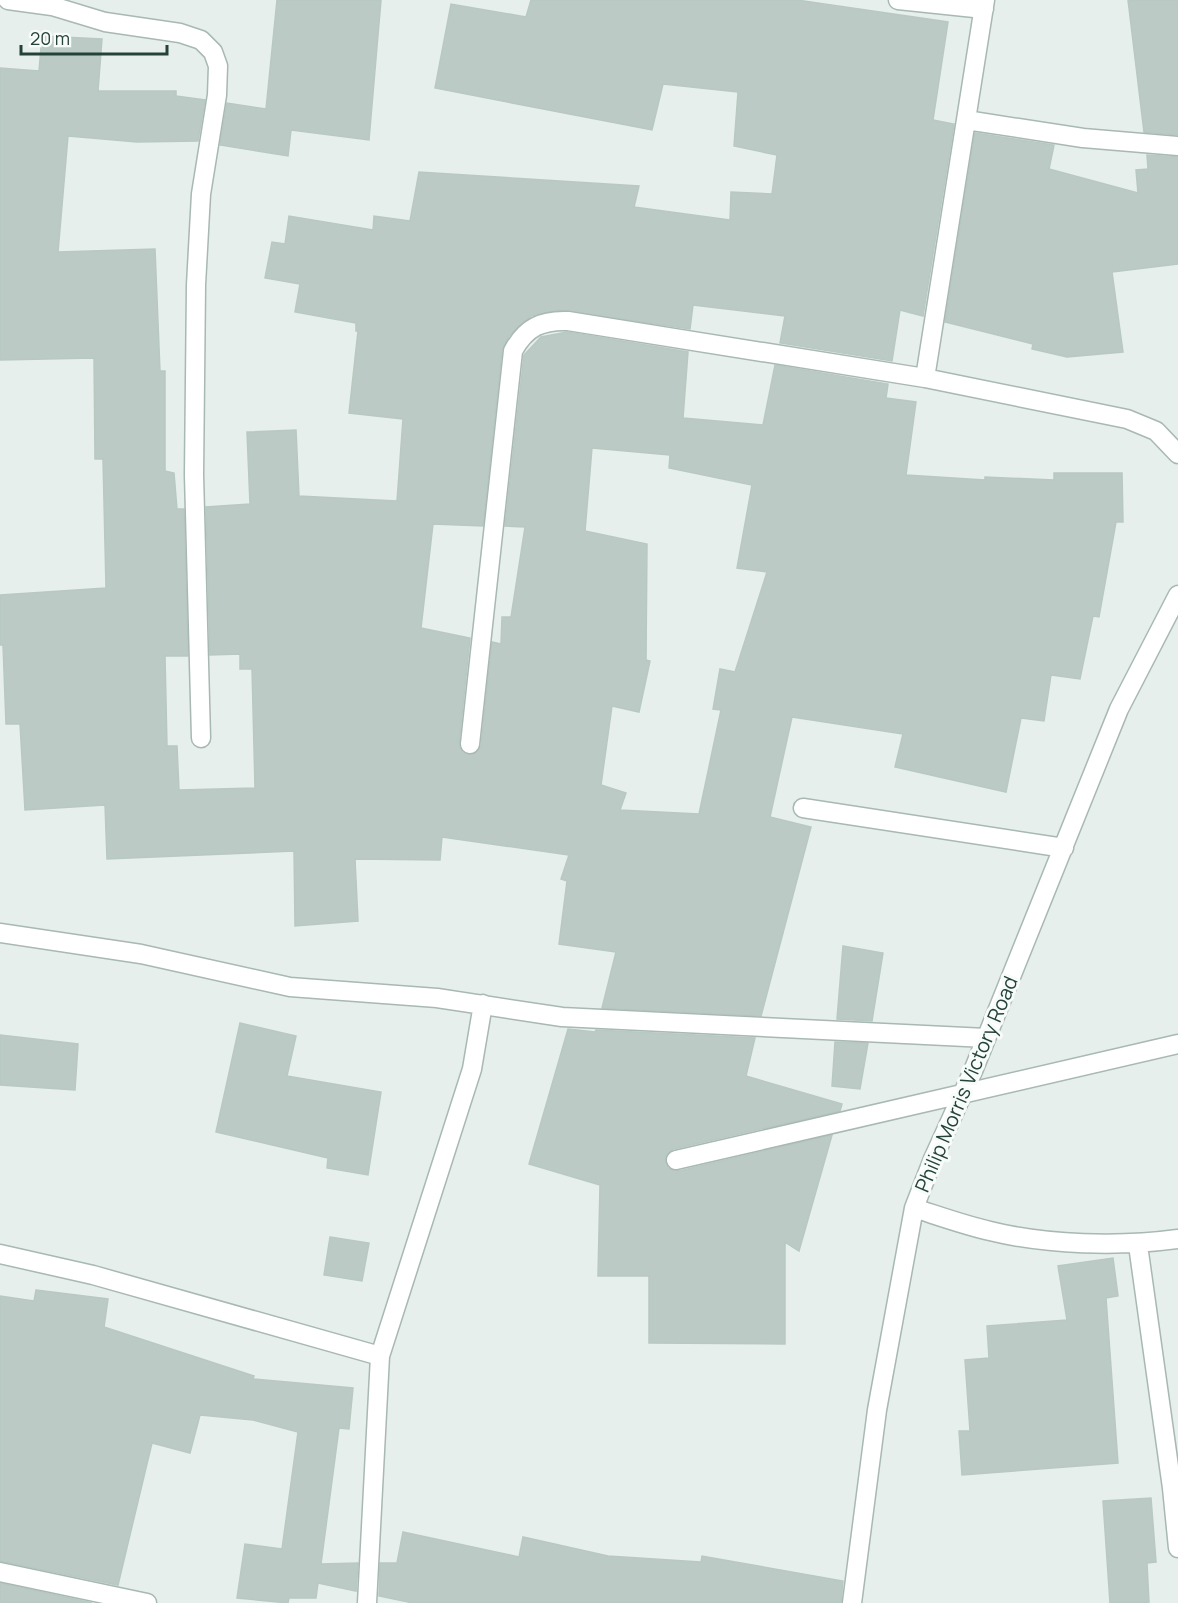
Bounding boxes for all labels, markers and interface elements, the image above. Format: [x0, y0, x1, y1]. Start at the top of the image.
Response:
scale bar [21, 18, 166, 56]
text: 20 m [30, 26, 70, 50]
street label: Philip Morris Victory Road [908, 972, 1024, 1196]

